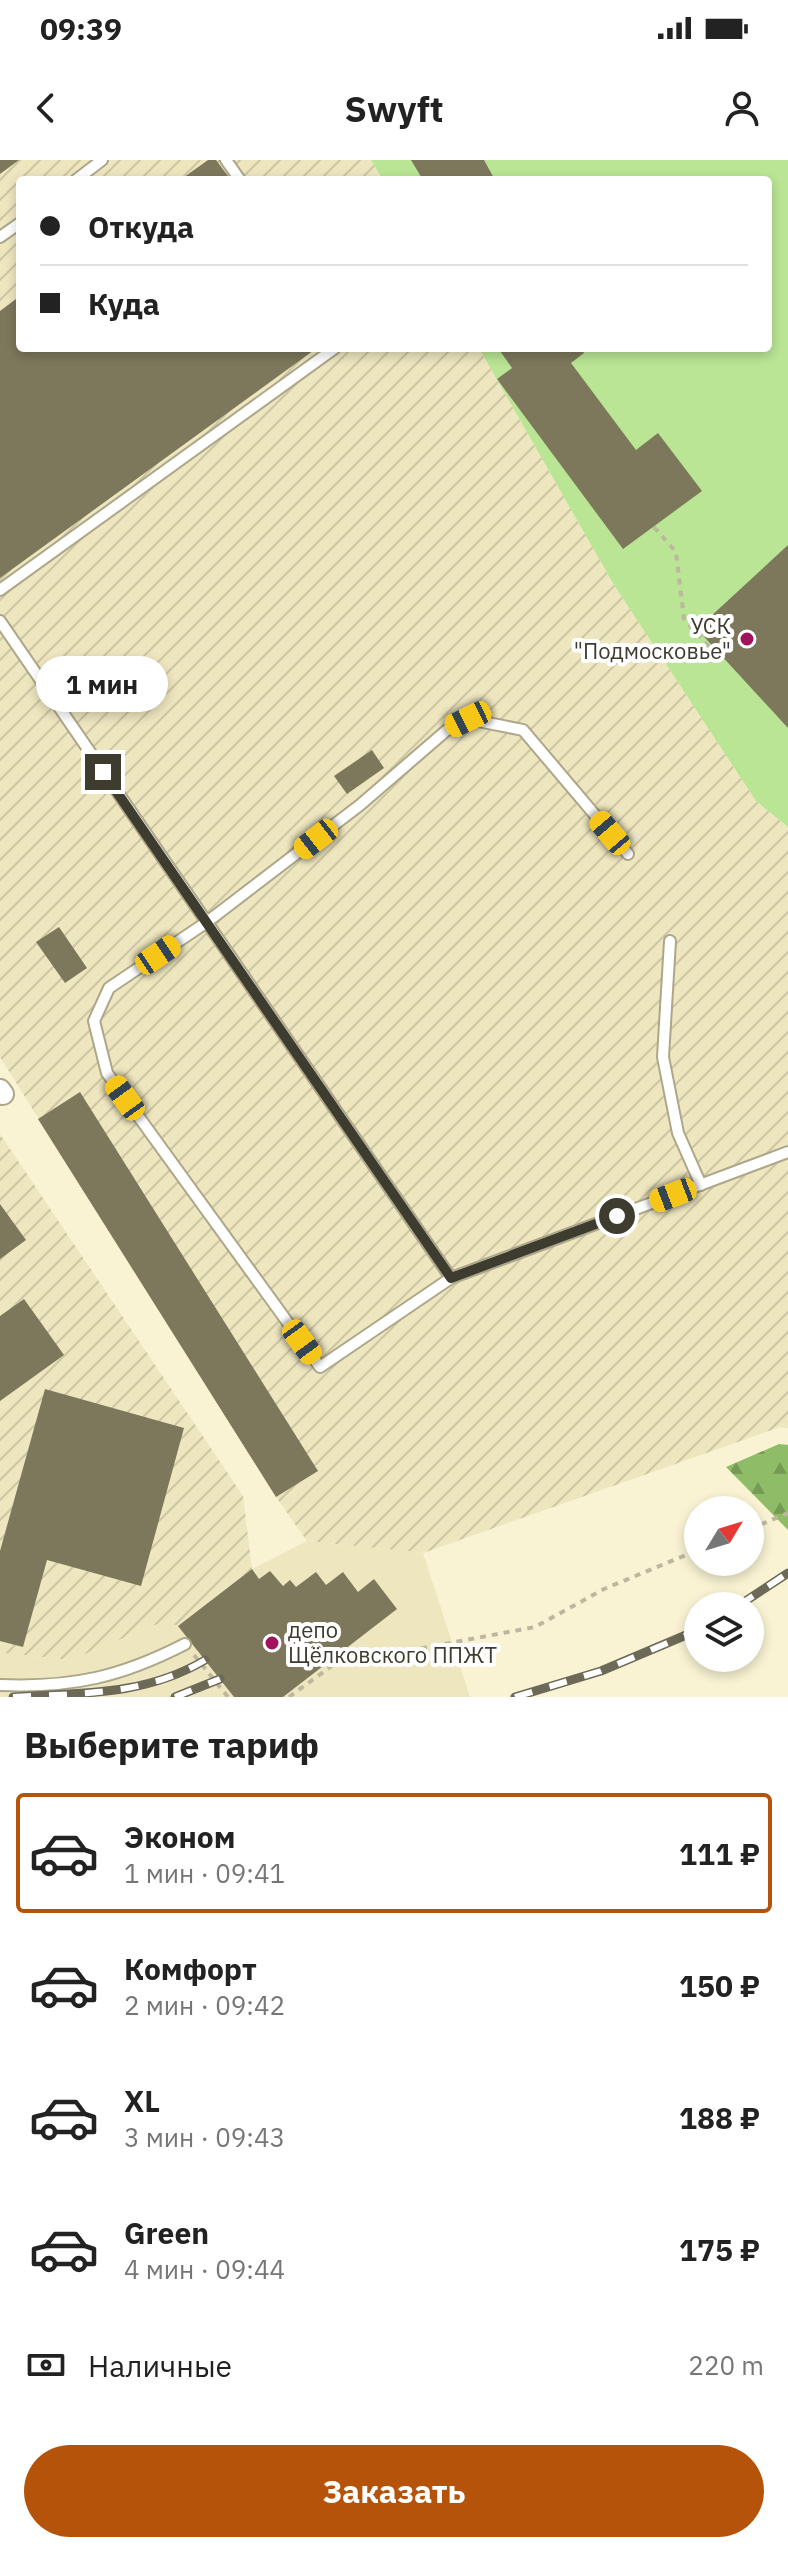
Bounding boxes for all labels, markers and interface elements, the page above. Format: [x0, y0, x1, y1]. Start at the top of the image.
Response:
text: 09:39 [40, 9, 122, 48]
text: Swyft [344, 85, 444, 132]
icon: back [24, 86, 68, 130]
icon: person [720, 86, 764, 130]
text: Откуда [88, 207, 194, 246]
text: Куда [88, 284, 160, 323]
place label: УСК "Подмосковье" [574, 611, 731, 665]
marker: УСК "Подмосковье" [738, 630, 756, 648]
callout: 1 мин [37, 656, 169, 712]
text: 1 мин [66, 667, 138, 701]
car [441, 698, 495, 740]
route end [85, 754, 121, 790]
car [585, 807, 635, 859]
car [290, 815, 342, 863]
car [131, 932, 185, 978]
car [101, 1072, 149, 1124]
car [646, 1175, 700, 1215]
route start [599, 1198, 635, 1234]
car [278, 1316, 326, 1368]
north arrow [684, 1496, 764, 1576]
map controls [684, 1496, 764, 1672]
button: layers [684, 1592, 764, 1672]
place label: депо Щёлковского ППЖТ [288, 1615, 497, 1669]
marker: депо Щёлковского ППЖТ [263, 1634, 281, 1652]
text: Выберите тариф [24, 1721, 319, 1768]
icon: car [28, 1817, 100, 1889]
text: Эконом [124, 1817, 235, 1856]
text: 111 ₽ [679, 1834, 760, 1873]
text: 1 мин · 09:41 [124, 1856, 285, 1890]
icon: car [28, 1949, 100, 2021]
text: Комфорт [124, 1949, 257, 1988]
text: 150 ₽ [679, 1966, 760, 2005]
text: 2 мин · 09:42 [124, 1988, 285, 2022]
icon: car [28, 2081, 100, 2153]
text: XL [124, 2081, 160, 2120]
text: 188 ₽ [679, 2098, 760, 2137]
text: 3 мин · 09:43 [124, 2120, 285, 2154]
icon: car [28, 2213, 100, 2285]
text: Green [124, 2213, 209, 2252]
text: 175 ₽ [679, 2230, 760, 2269]
text: 4 мин · 09:44 [124, 2252, 285, 2286]
icon: cash [24, 2343, 68, 2387]
text: Наличные [88, 2346, 232, 2385]
text: 220 m [688, 2348, 764, 2382]
button: Заказать [24, 2445, 764, 2537]

